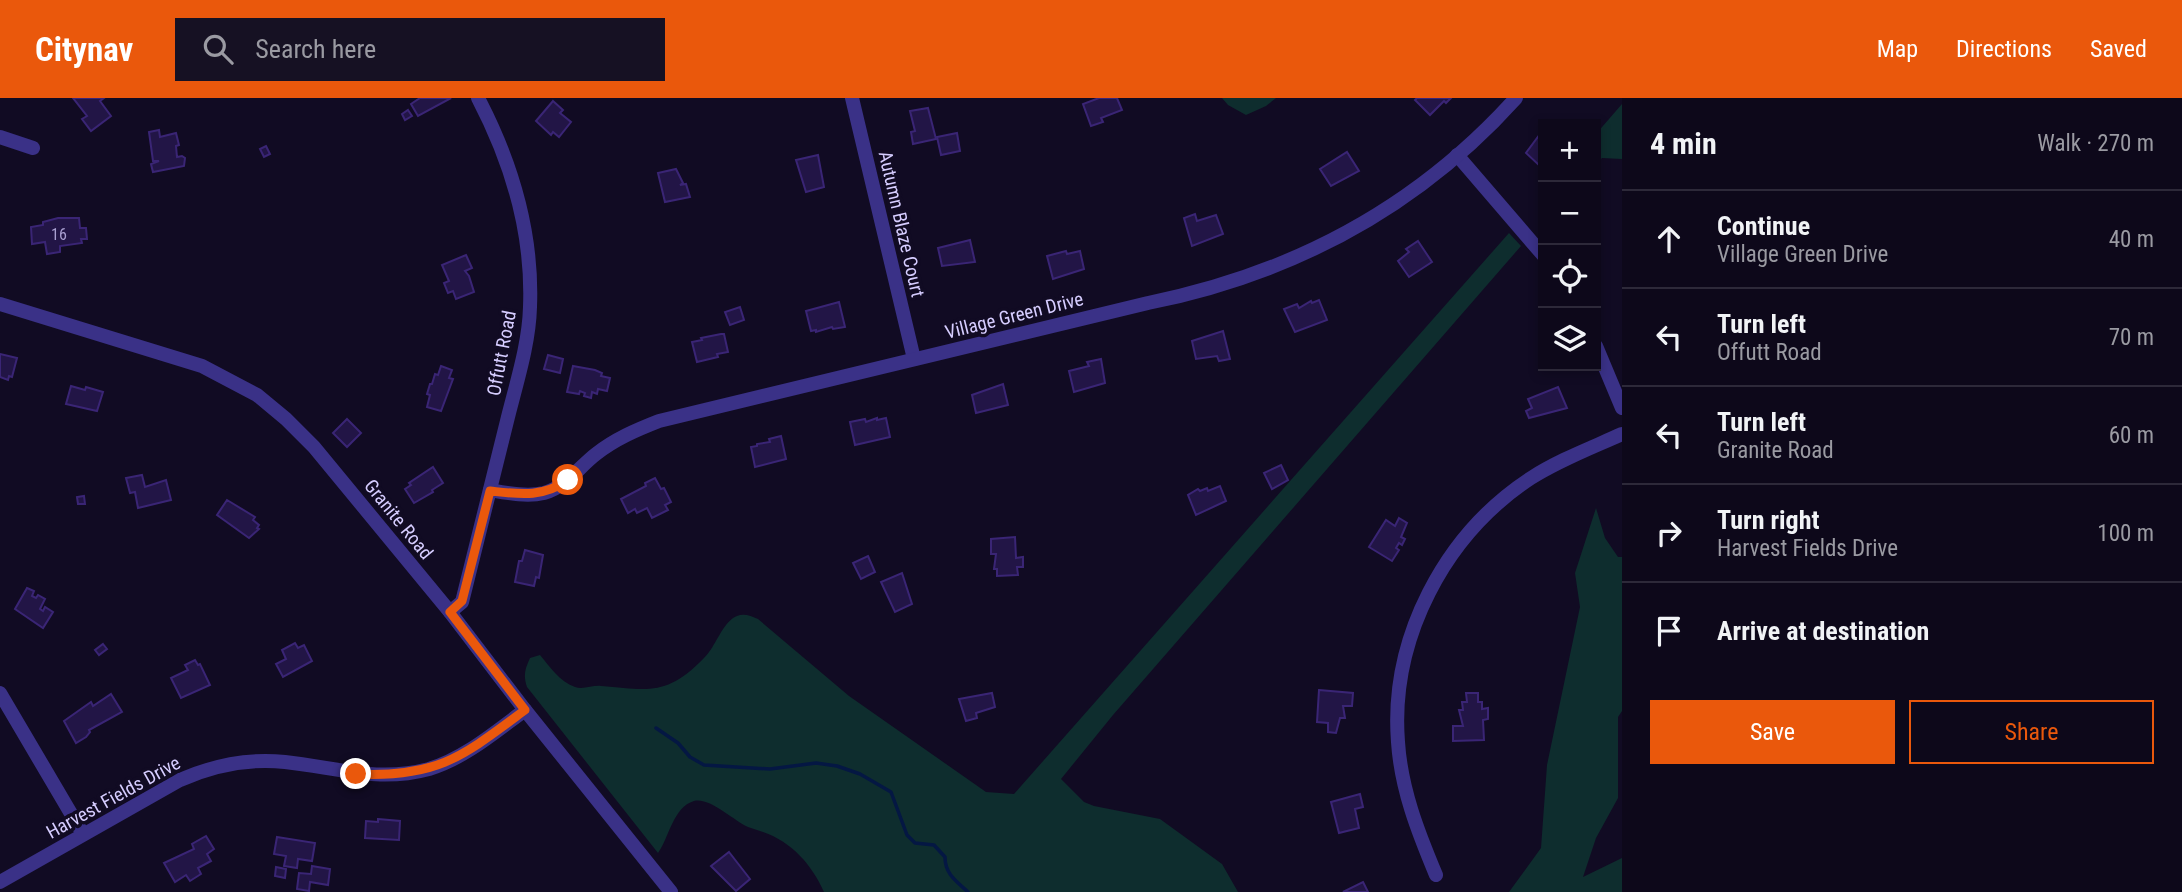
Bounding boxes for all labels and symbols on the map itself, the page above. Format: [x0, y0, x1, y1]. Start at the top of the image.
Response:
street label: Autumn Blaze Court [874, 149, 930, 299]
house number: 16 [51, 225, 67, 244]
street label: Village Green Drive [943, 287, 1086, 344]
street label: Offutt Road [482, 308, 521, 398]
route start [552, 464, 583, 495]
street label: Granite Road [359, 475, 438, 564]
street label: Harvest Fields Drive [42, 751, 184, 844]
route end [340, 758, 371, 789]

